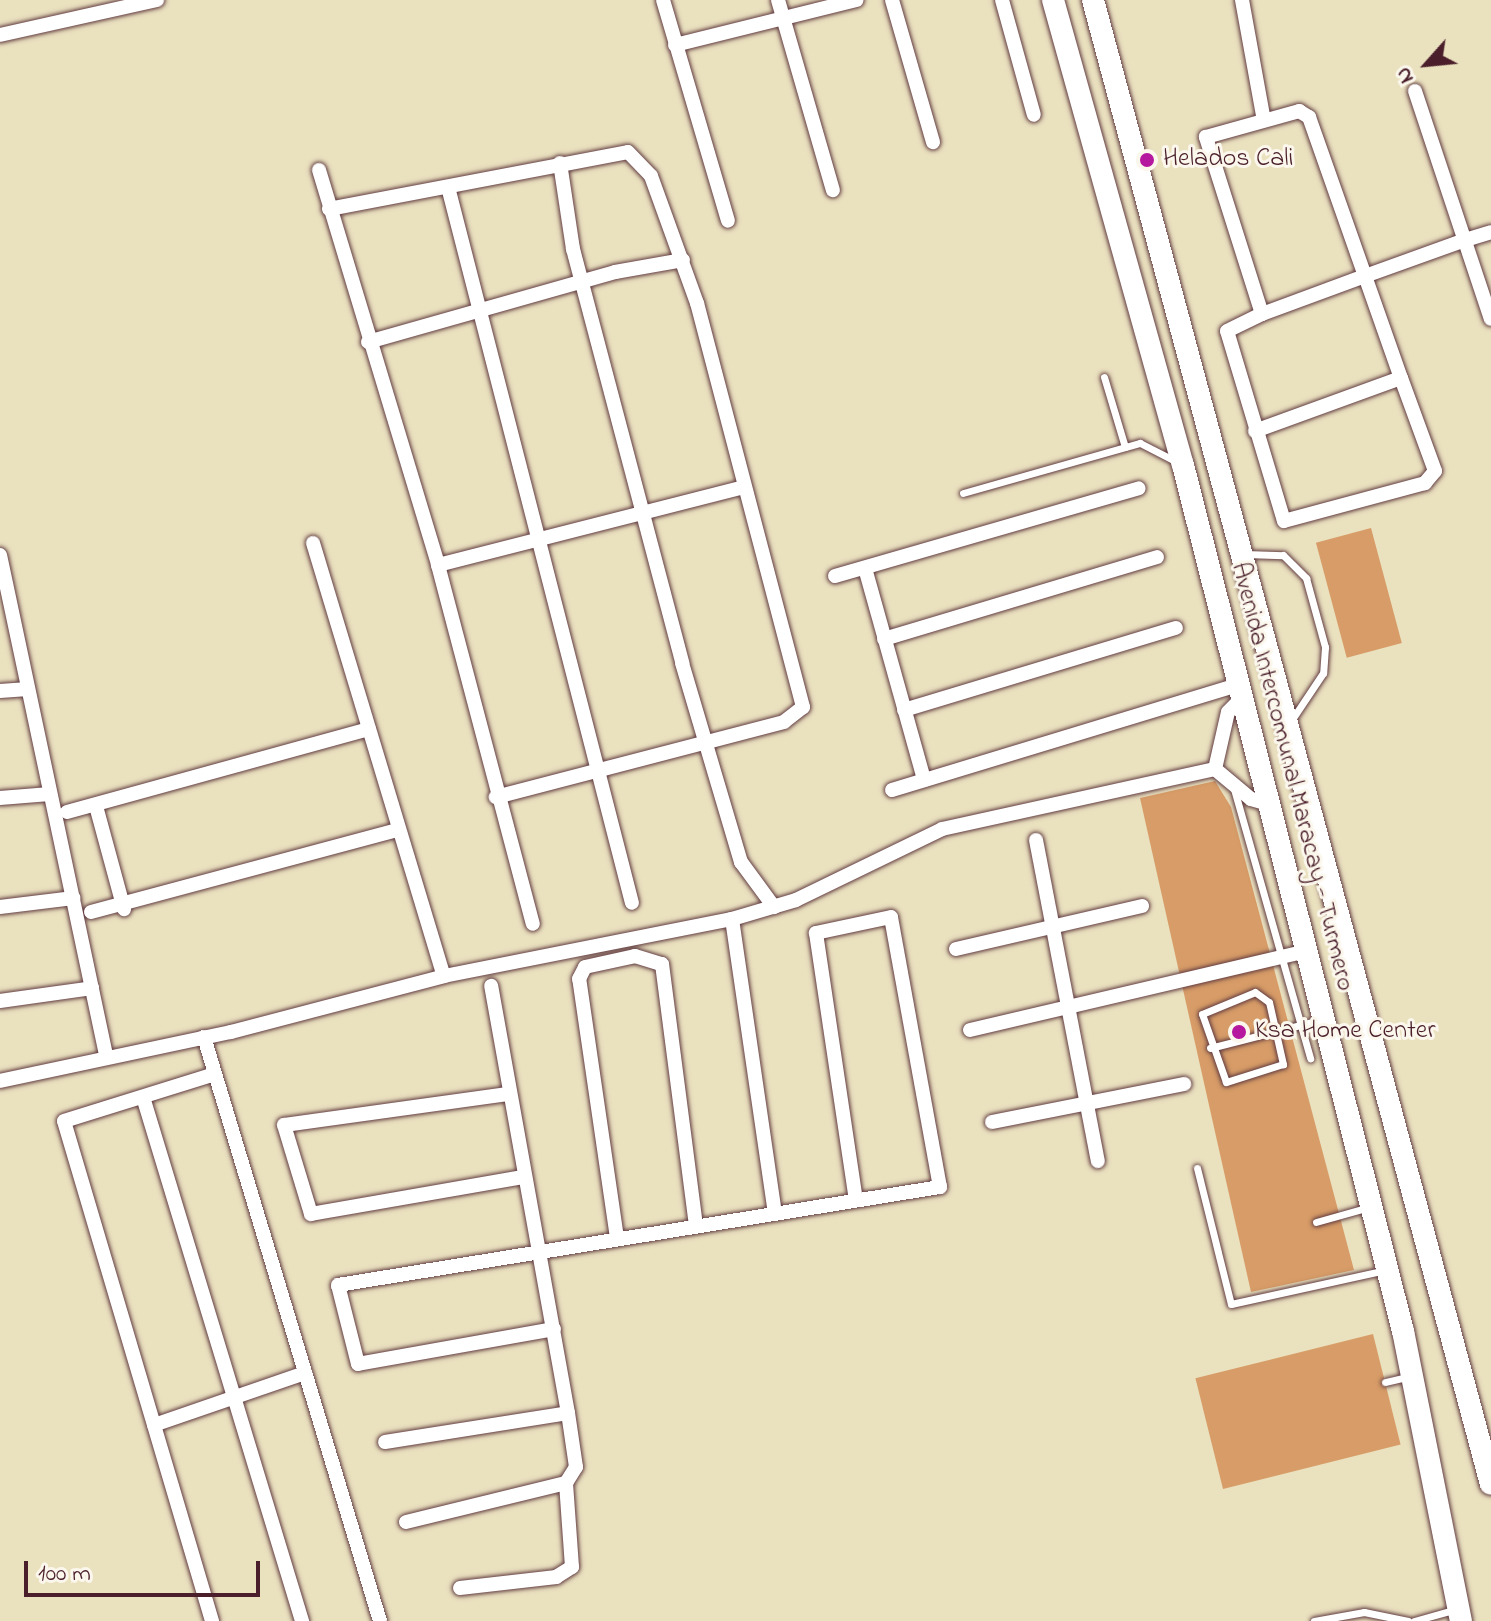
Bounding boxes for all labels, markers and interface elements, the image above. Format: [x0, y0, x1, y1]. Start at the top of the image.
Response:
north arrow [1387, 24, 1467, 104]
text: N [1388, 61, 1423, 89]
place label: Helados Cali [1163, 144, 1293, 176]
marker: Helados Cali [1138, 151, 1156, 169]
street label: Avenida Intercomunal Maracay - Turmero [1223, 559, 1359, 995]
place label: Ksa Home Center [1255, 1016, 1436, 1048]
marker: Ksa Home Center [1230, 1023, 1248, 1041]
scale bar [28, 1545, 264, 1595]
text: 100 m [38, 1557, 91, 1592]

